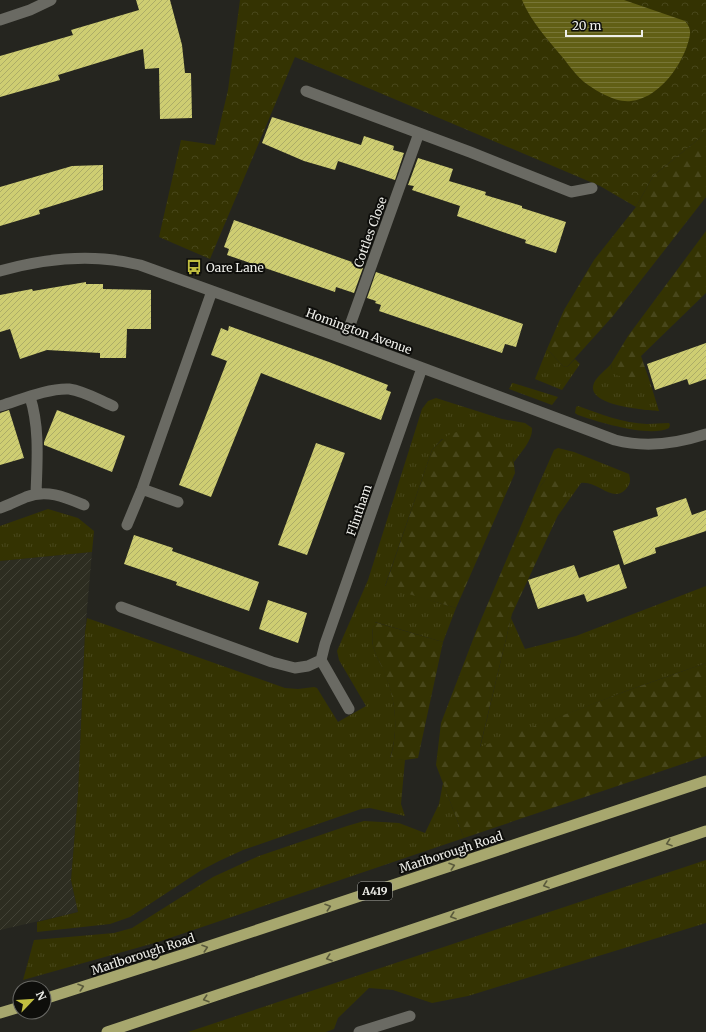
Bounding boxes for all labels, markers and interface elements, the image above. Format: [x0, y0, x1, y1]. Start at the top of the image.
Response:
scale bar [566, 12, 642, 38]
text: 20 m [572, 18, 601, 33]
street label: Cottles Close [350, 195, 390, 269]
bus stop icon: Oare Lane [185, 258, 203, 276]
place label: Oare Lane [206, 260, 264, 275]
street label: Homington Avenue [304, 305, 414, 357]
street label: Flintham [343, 482, 375, 538]
street label: Marlborough Road [397, 828, 505, 876]
one-way arrow [666, 839, 673, 847]
one-way arrow [448, 862, 455, 870]
one-way arrow [542, 880, 549, 889]
road number: A419 [358, 882, 392, 900]
one-way arrow [325, 903, 332, 911]
one-way arrow [449, 912, 456, 920]
street label: Marlborough Road [89, 930, 197, 978]
one-way arrow [201, 944, 208, 952]
one-way arrow [326, 953, 333, 962]
north arrow [12, 980, 52, 1020]
one-way arrow [77, 983, 84, 992]
text: N [33, 989, 49, 1003]
one-way arrow [203, 994, 210, 1003]

